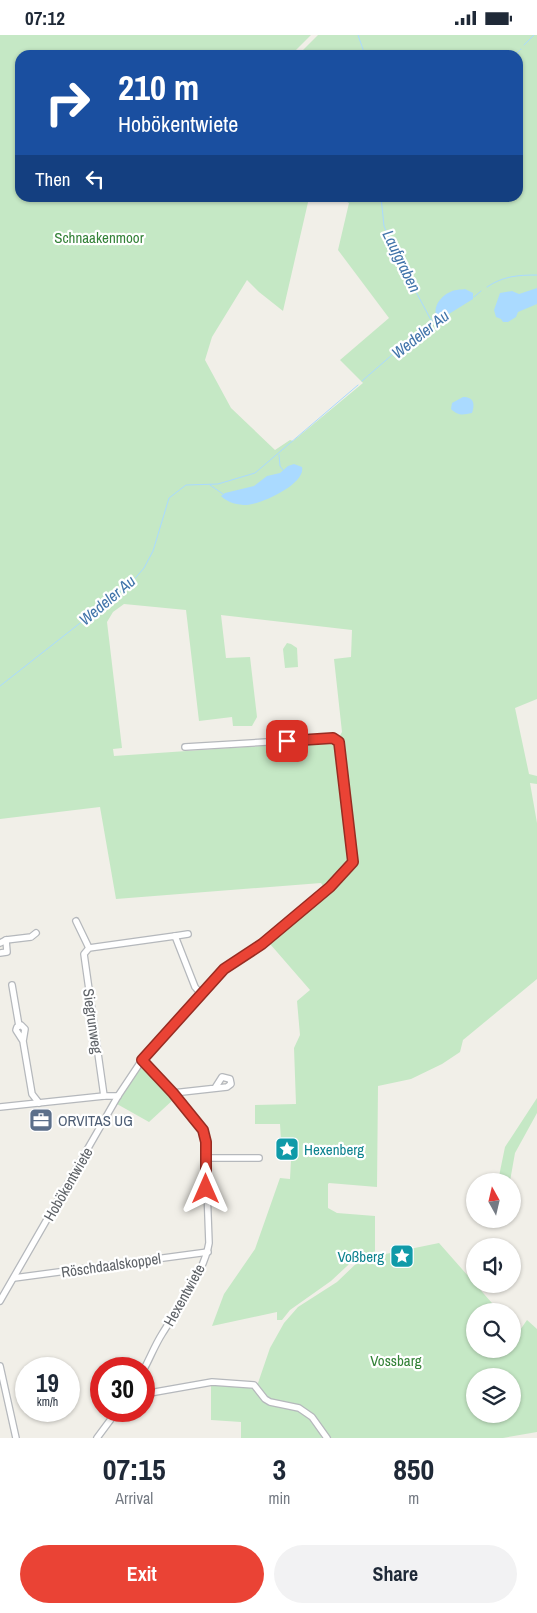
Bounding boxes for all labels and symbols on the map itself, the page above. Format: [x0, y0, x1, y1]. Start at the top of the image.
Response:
water label: Laufgraben [378, 226, 426, 296]
park label: Schnaakenmoor [54, 227, 144, 248]
water label: Wedeler Au [387, 305, 453, 363]
water label: Wedeler Au [74, 570, 140, 630]
pin [266, 720, 308, 762]
street label: Siegrunweg [78, 987, 108, 1055]
office icon: ORVITAS UG [28, 1107, 54, 1133]
place label: ORVITAS UG [58, 1110, 133, 1131]
place icon: Hexenberg [274, 1136, 300, 1162]
place label: Hexenberg [304, 1139, 364, 1160]
street label: Hobökentwiete [38, 1143, 98, 1225]
position arrow [179, 1162, 231, 1214]
north arrow [466, 1173, 521, 1227]
place icon: Voßberg [389, 1243, 415, 1269]
place label: Voßberg [337, 1246, 384, 1267]
street label: Röschdaalskoppel [60, 1248, 162, 1282]
street label: Hexentwiete [158, 1260, 210, 1330]
park label: Vossbarg [370, 1350, 422, 1371]
speed limit sign: 30 [90, 1357, 155, 1422]

